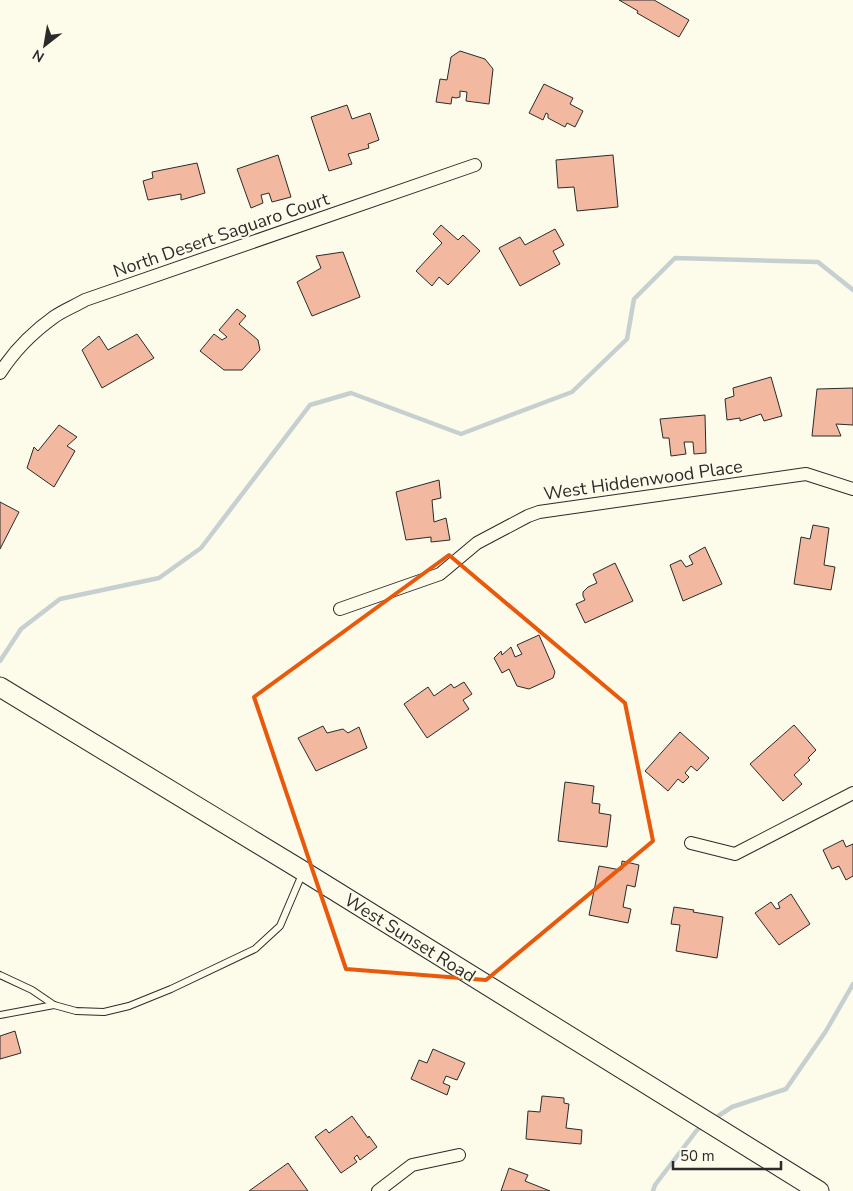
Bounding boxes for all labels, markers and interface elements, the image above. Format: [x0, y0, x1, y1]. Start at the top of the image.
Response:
north arrow [20, 20, 70, 70]
text: N [29, 45, 48, 67]
street label: North Desert Saguaro Court [110, 186, 333, 283]
street label: West Hiddenwood Place [542, 454, 744, 506]
street label: West Sunset Road [340, 888, 480, 988]
scale bar [673, 1138, 780, 1170]
text: 50 m [680, 1146, 715, 1166]

